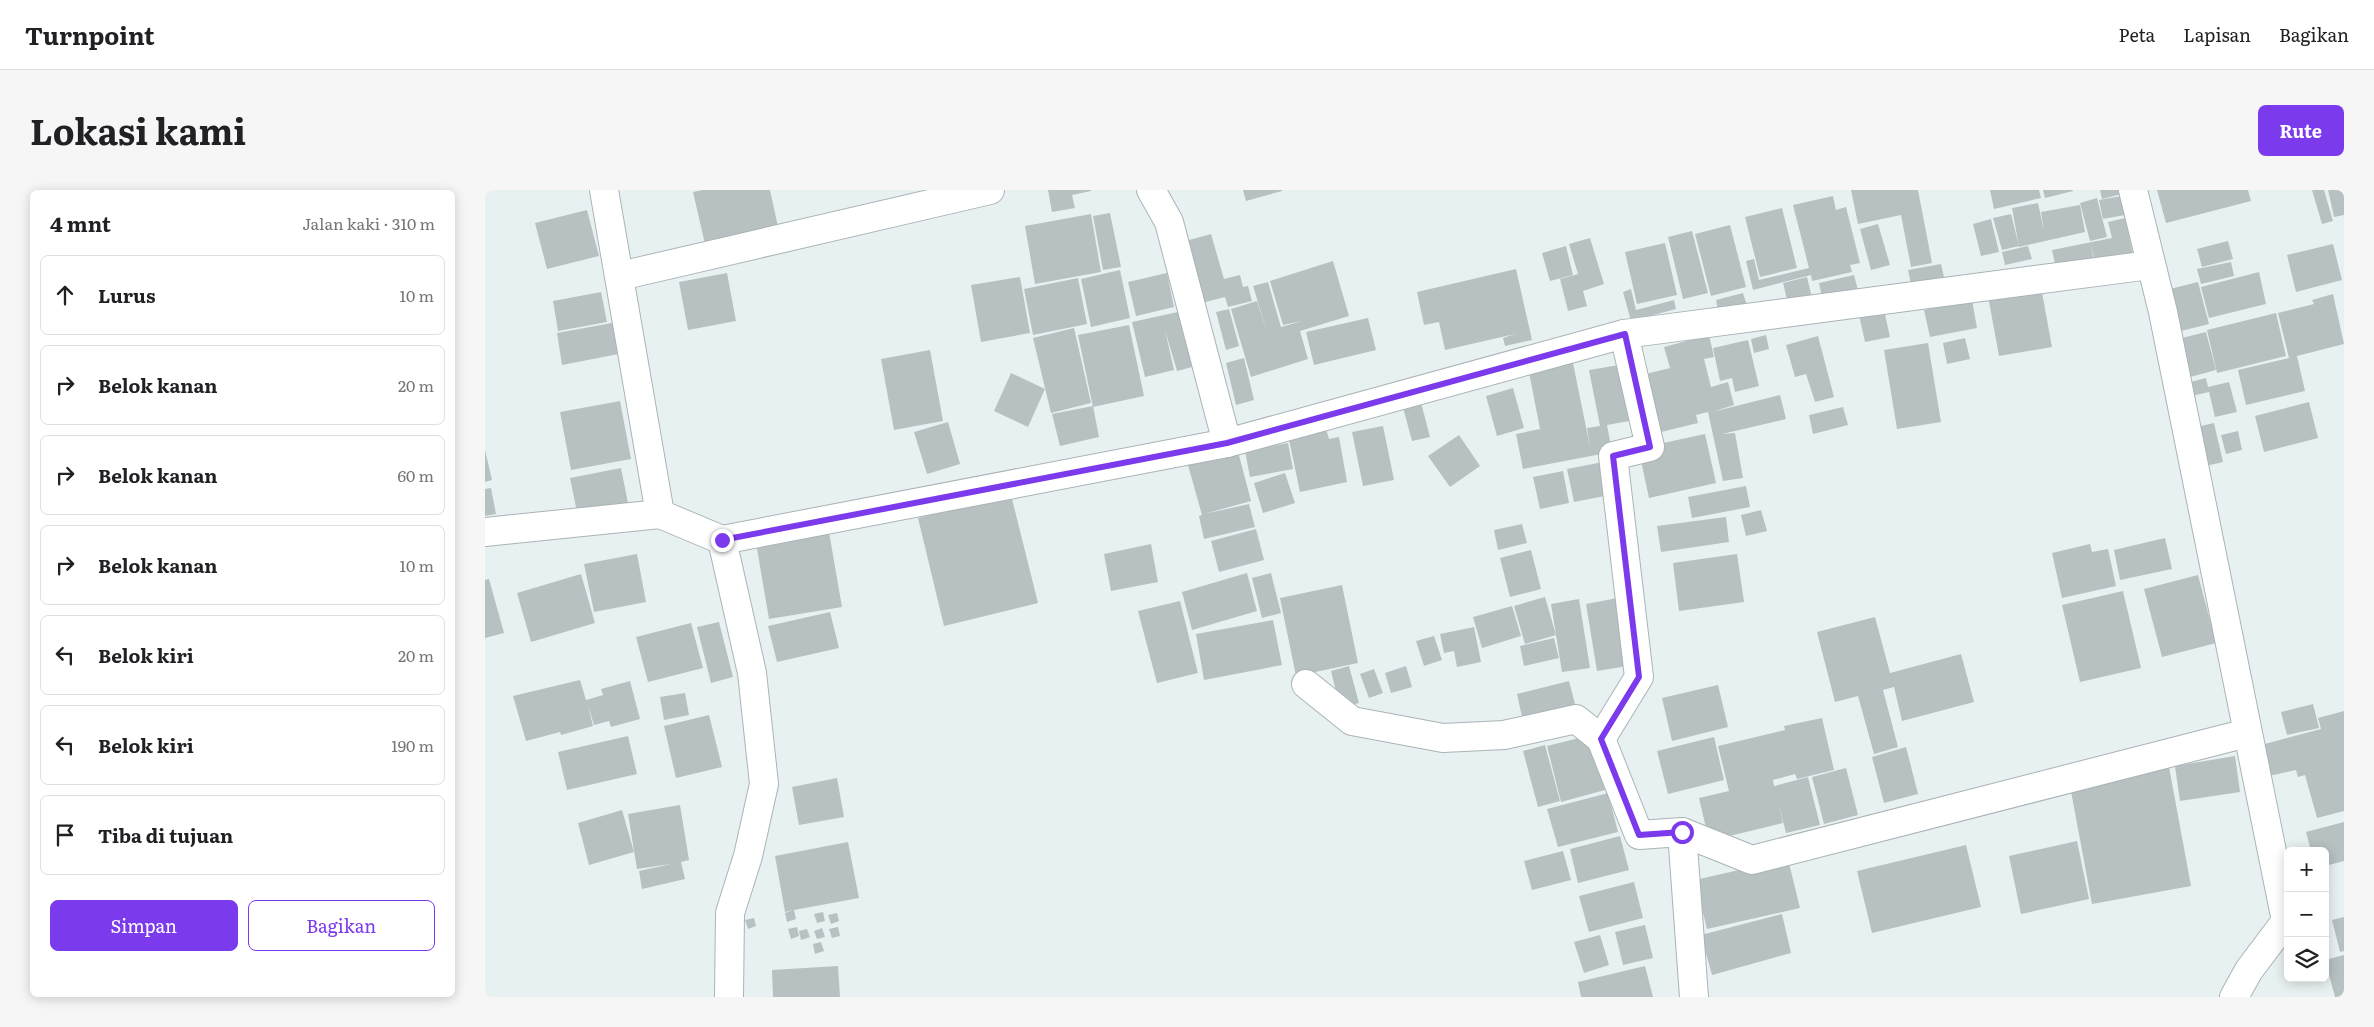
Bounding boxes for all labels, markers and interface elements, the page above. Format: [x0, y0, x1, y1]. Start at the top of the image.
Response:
text: Turnpoint [25, 17, 155, 52]
text: Peta [2119, 21, 2155, 48]
text: Lapisan [2183, 21, 2251, 48]
text: Bagikan [2279, 21, 2349, 48]
text: Lokasi kami [30, 104, 246, 156]
button: Rute [2258, 105, 2344, 156]
text: 4 mnt [50, 207, 111, 238]
text: Jalan kaki · 310 m [302, 211, 435, 235]
icon: ahead [51, 281, 79, 309]
text: Lurus [98, 281, 155, 309]
text: 10 m [400, 283, 434, 307]
icon: right [51, 371, 79, 399]
text: Belok kanan [98, 371, 217, 399]
text: 20 m [398, 373, 434, 397]
icon: right [51, 461, 79, 489]
text: Belok kanan [98, 461, 217, 489]
text: 60 m [397, 463, 434, 487]
route end [711, 529, 734, 552]
icon: right [51, 551, 79, 579]
text: Belok kanan [98, 551, 217, 579]
text: 10 m [400, 553, 434, 577]
icon: left [51, 641, 79, 669]
text: Belok kiri [98, 641, 194, 669]
text: 20 m [398, 643, 434, 667]
icon: left [51, 731, 79, 759]
text: Belok kiri [98, 731, 194, 759]
text: 190 m [391, 733, 434, 757]
icon: arrive [51, 821, 79, 849]
text: Tiba di tujuan [98, 821, 233, 849]
route start [1671, 821, 1694, 844]
map controls [2284, 847, 2329, 982]
button: + [2284, 847, 2329, 892]
button: − [2284, 892, 2329, 937]
button: Simpan [50, 900, 238, 951]
button: Bagikan [248, 900, 435, 951]
button: layers [2284, 937, 2329, 982]

